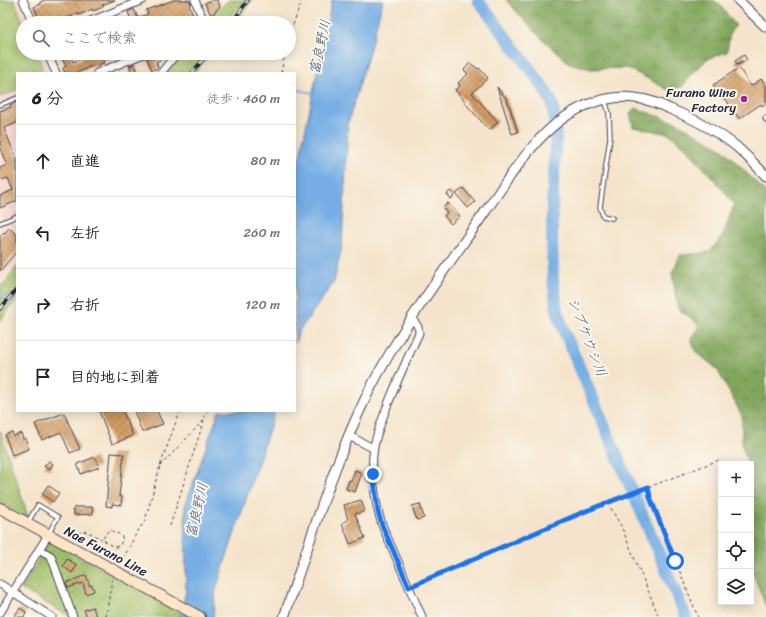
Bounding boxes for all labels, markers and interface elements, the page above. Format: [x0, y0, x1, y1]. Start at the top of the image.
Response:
search box [16, 16, 296, 60]
water label: 富良野川 [302, 17, 338, 77]
text: ここで検索 [62, 25, 137, 51]
icon: search [30, 27, 52, 49]
place label: Furano Wine Factory [666, 81, 736, 119]
text: 6 分 [32, 83, 63, 113]
text: 徒歩 · 460 m [207, 87, 280, 110]
marker: Furano Wine Factory [739, 94, 749, 104]
text: 直進 [70, 148, 100, 174]
text: 80 m [251, 149, 280, 172]
icon: ahead [32, 150, 54, 172]
text: 左折 [70, 220, 100, 246]
text: 260 m [244, 221, 280, 244]
icon: left [32, 222, 54, 244]
text: 右折 [70, 292, 100, 318]
text: 120 m [245, 293, 280, 316]
water label: シブケウシ川 [560, 293, 614, 381]
icon: right [32, 294, 54, 316]
text: 目的地に到着 [70, 364, 160, 390]
icon: arrive [32, 366, 54, 388]
map controls [718, 461, 754, 605]
button: + [718, 461, 754, 497]
route end [364, 465, 382, 483]
water label: 富良野川 [179, 480, 215, 540]
button: − [718, 497, 754, 533]
street label: Nae Furano Line [60, 519, 152, 583]
button: locate [718, 533, 754, 569]
route start [666, 552, 684, 570]
button: layers [718, 569, 754, 605]

